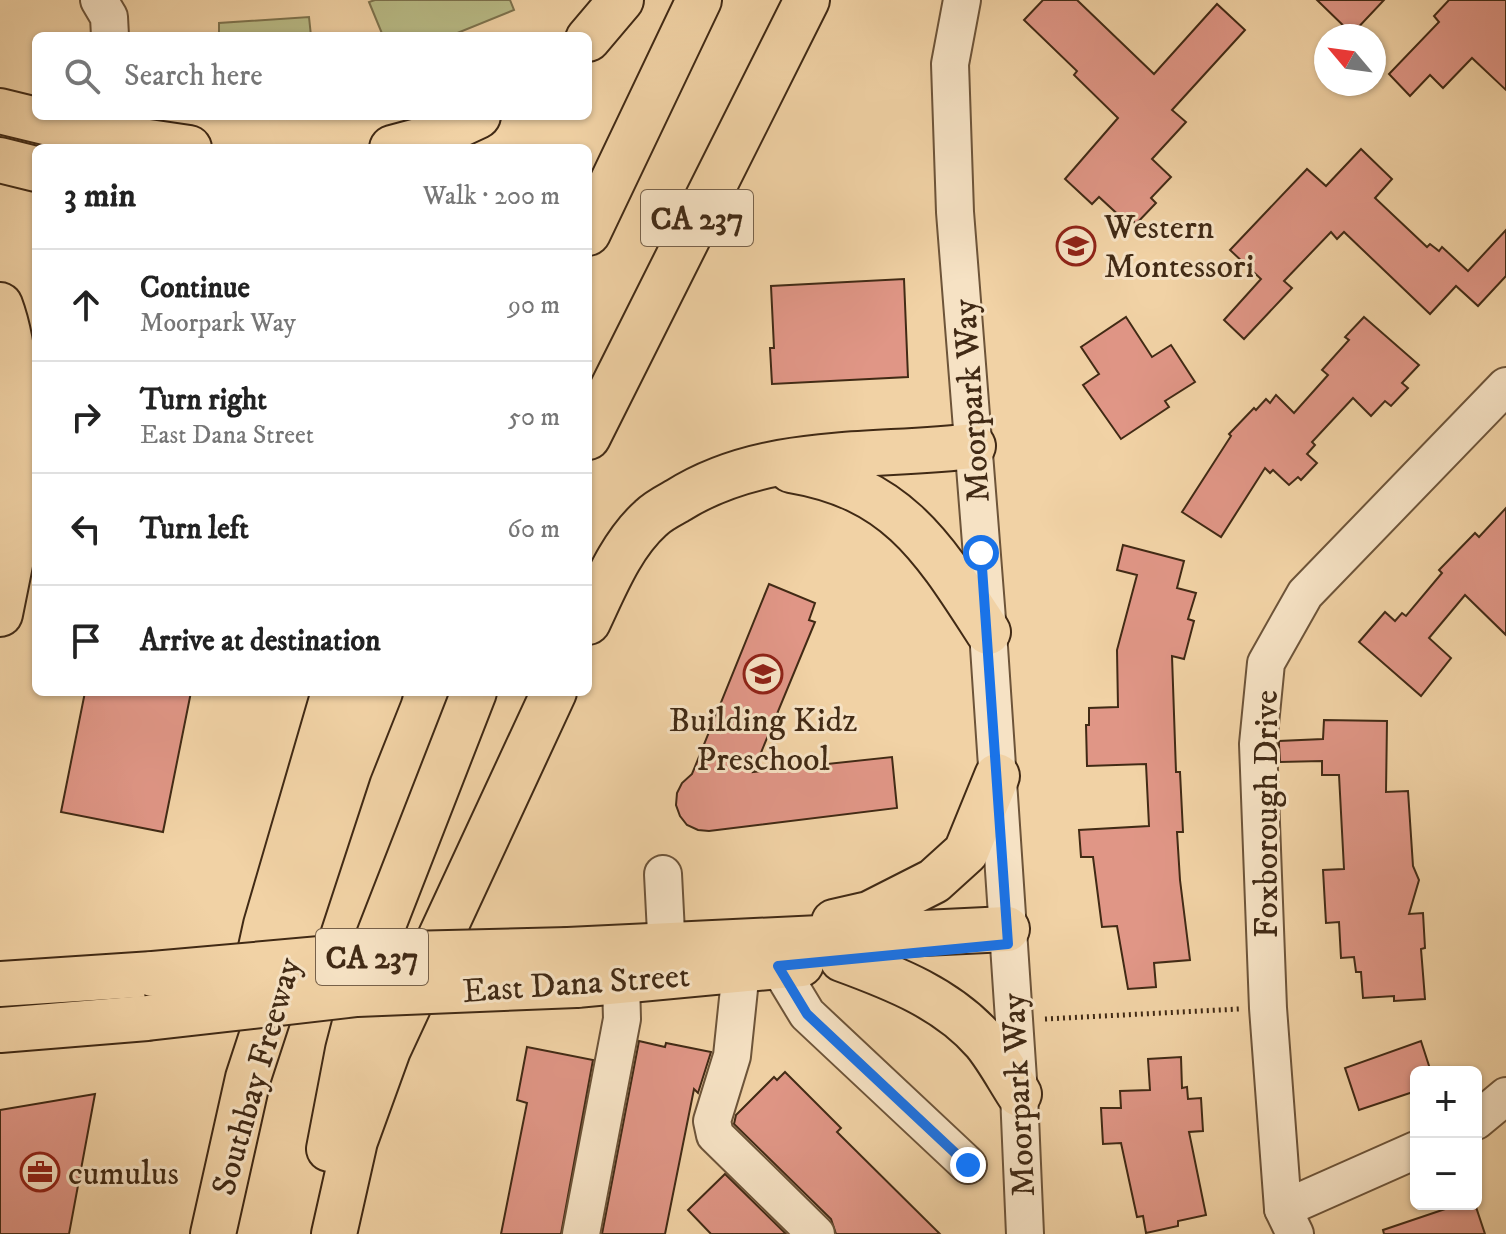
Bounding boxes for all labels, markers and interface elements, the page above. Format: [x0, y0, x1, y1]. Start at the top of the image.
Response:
north arrow [1314, 24, 1386, 96]
search box [32, 32, 592, 120]
icon: search [60, 54, 104, 98]
text: Search here [124, 58, 263, 95]
text: 3 min [64, 175, 136, 217]
text: Walk · 200 m [423, 180, 560, 213]
road number: CA 237 [641, 190, 753, 246]
place label: Western Montessori [1103, 207, 1254, 288]
school or university icon: Western Montessori [1055, 225, 1097, 267]
text: Continue [140, 270, 250, 307]
icon: ahead [64, 283, 108, 327]
text: 90 m [508, 289, 560, 322]
street label: Moorpark Way [944, 297, 1000, 504]
text: Moorpark Way [140, 307, 296, 340]
text: Turn right [140, 382, 267, 419]
icon: right [64, 395, 108, 439]
text: 50 m [508, 401, 560, 434]
text: East Dana Street [140, 419, 314, 452]
icon: left [64, 507, 108, 551]
text: Turn left [140, 511, 249, 548]
text: 60 m [507, 513, 560, 546]
route start [963, 535, 999, 571]
icon: arrive [64, 619, 108, 663]
text: Arrive at destination [140, 623, 381, 660]
school or university icon: Building Kidz Preschool [742, 653, 784, 695]
street label: Foxborough Drive [1246, 690, 1288, 938]
place label: Building Kidz Preschool [669, 700, 858, 781]
road number: CA 237 [316, 929, 428, 985]
street label: Southbay Freeway [203, 952, 311, 1200]
street label: East Dana Street [461, 955, 691, 1013]
street label: Moorpark Way [993, 991, 1045, 1198]
map controls [1410, 1066, 1482, 1210]
button: + [1410, 1066, 1482, 1138]
button: − [1410, 1138, 1482, 1210]
route end [950, 1147, 986, 1183]
office icon: cumulus [19, 1151, 61, 1193]
place label: cumulus [68, 1153, 179, 1195]

